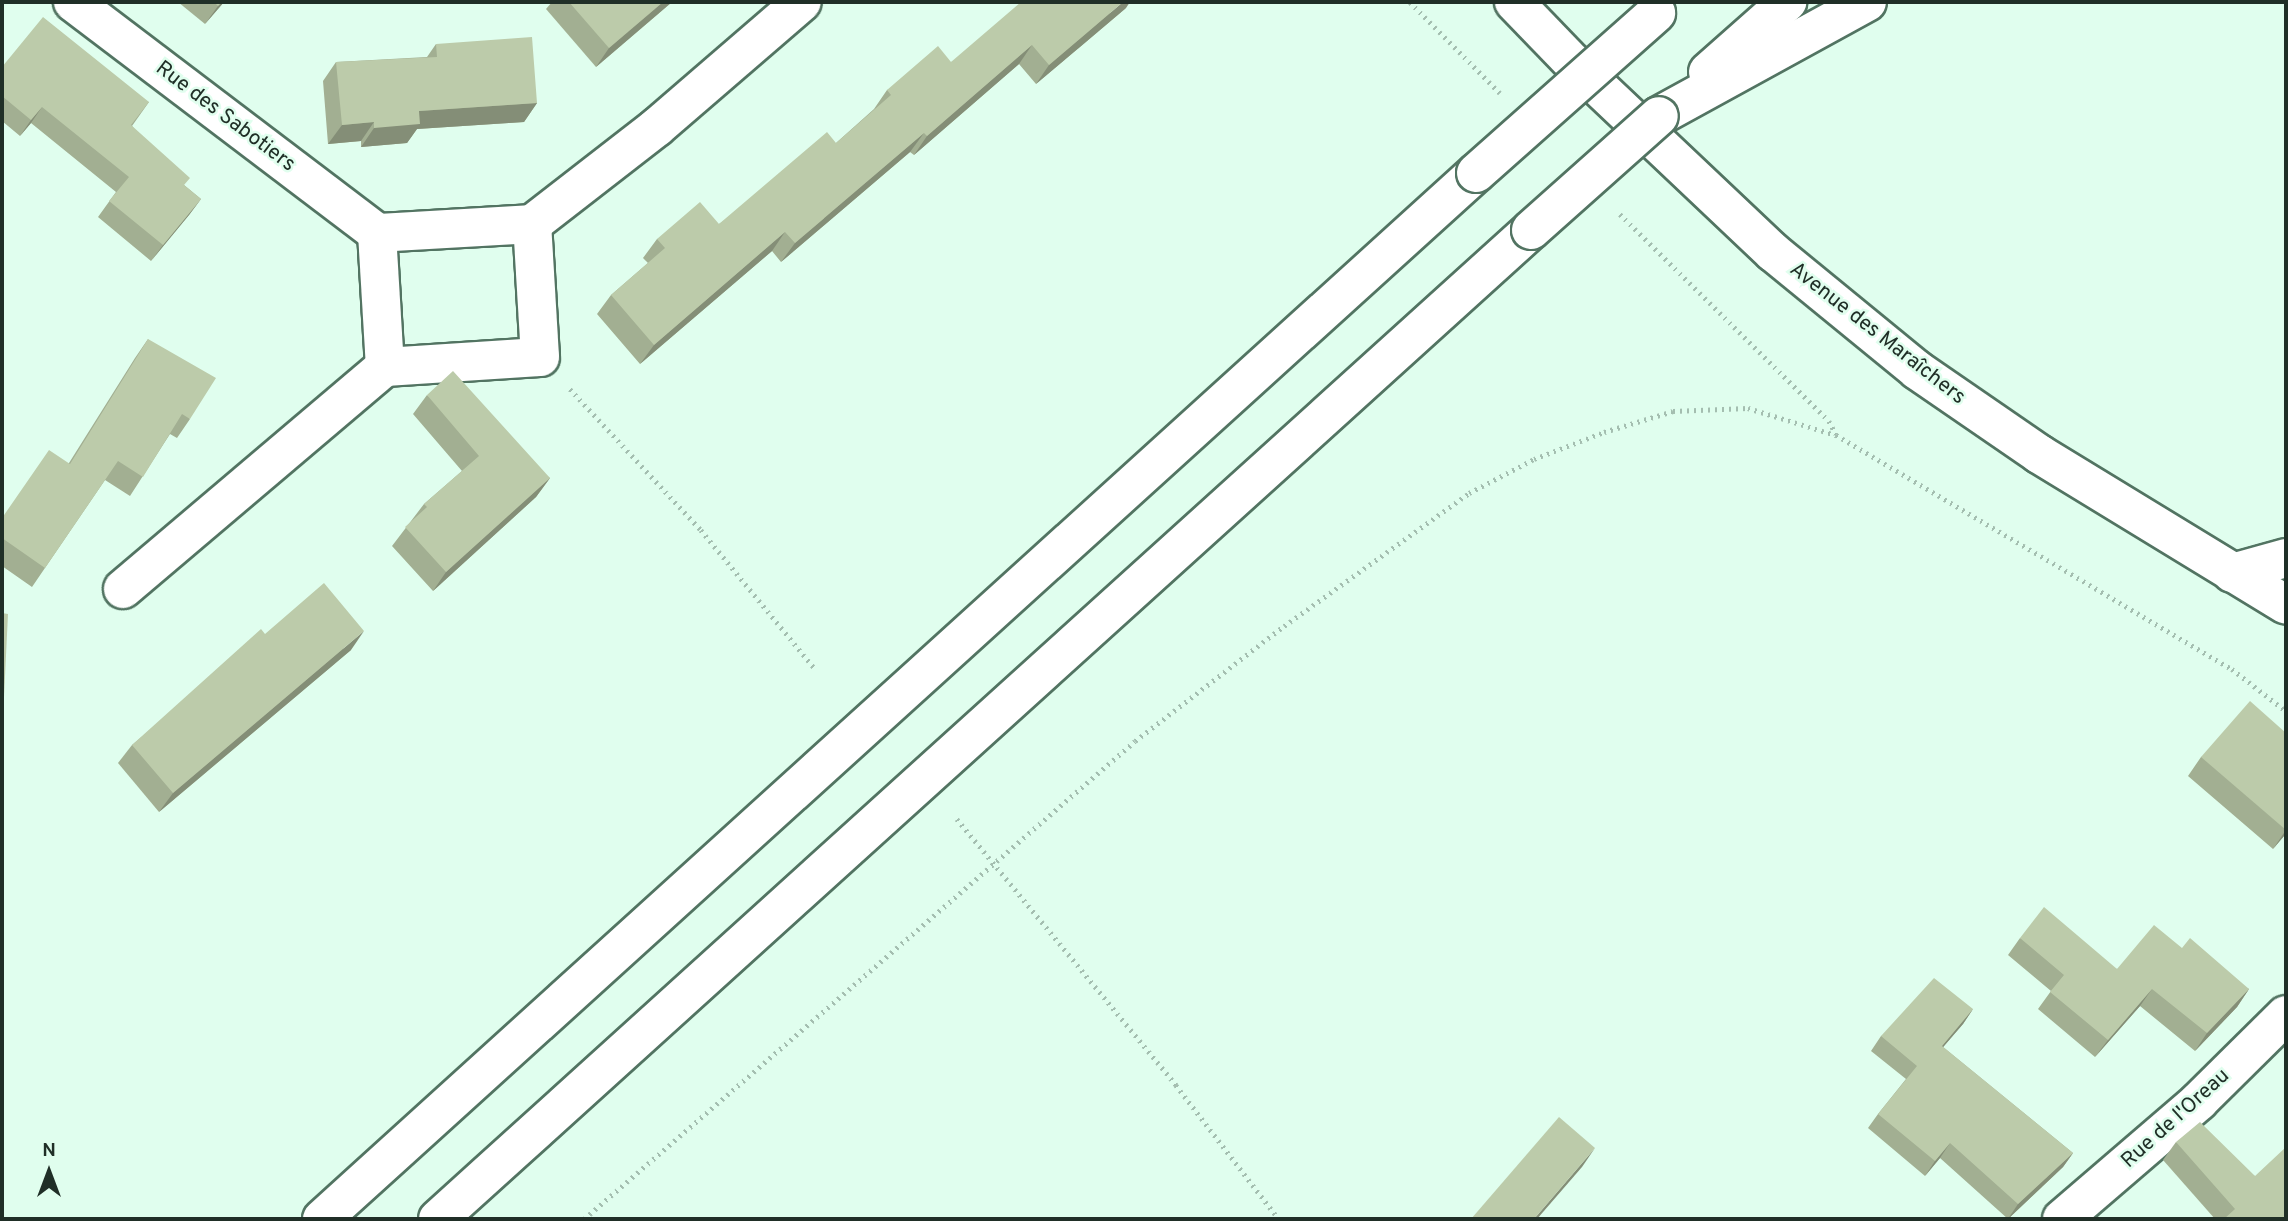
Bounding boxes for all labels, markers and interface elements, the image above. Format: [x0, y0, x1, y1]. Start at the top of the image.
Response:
street label: Rue des Sabotiers [150, 56, 300, 178]
street label: Avenue des Maraîchers [1784, 257, 1970, 411]
street label: Rue de l'Oreau [2117, 1064, 2235, 1174]
north arrow [14, 1137, 84, 1207]
text: N [42, 1139, 56, 1163]

